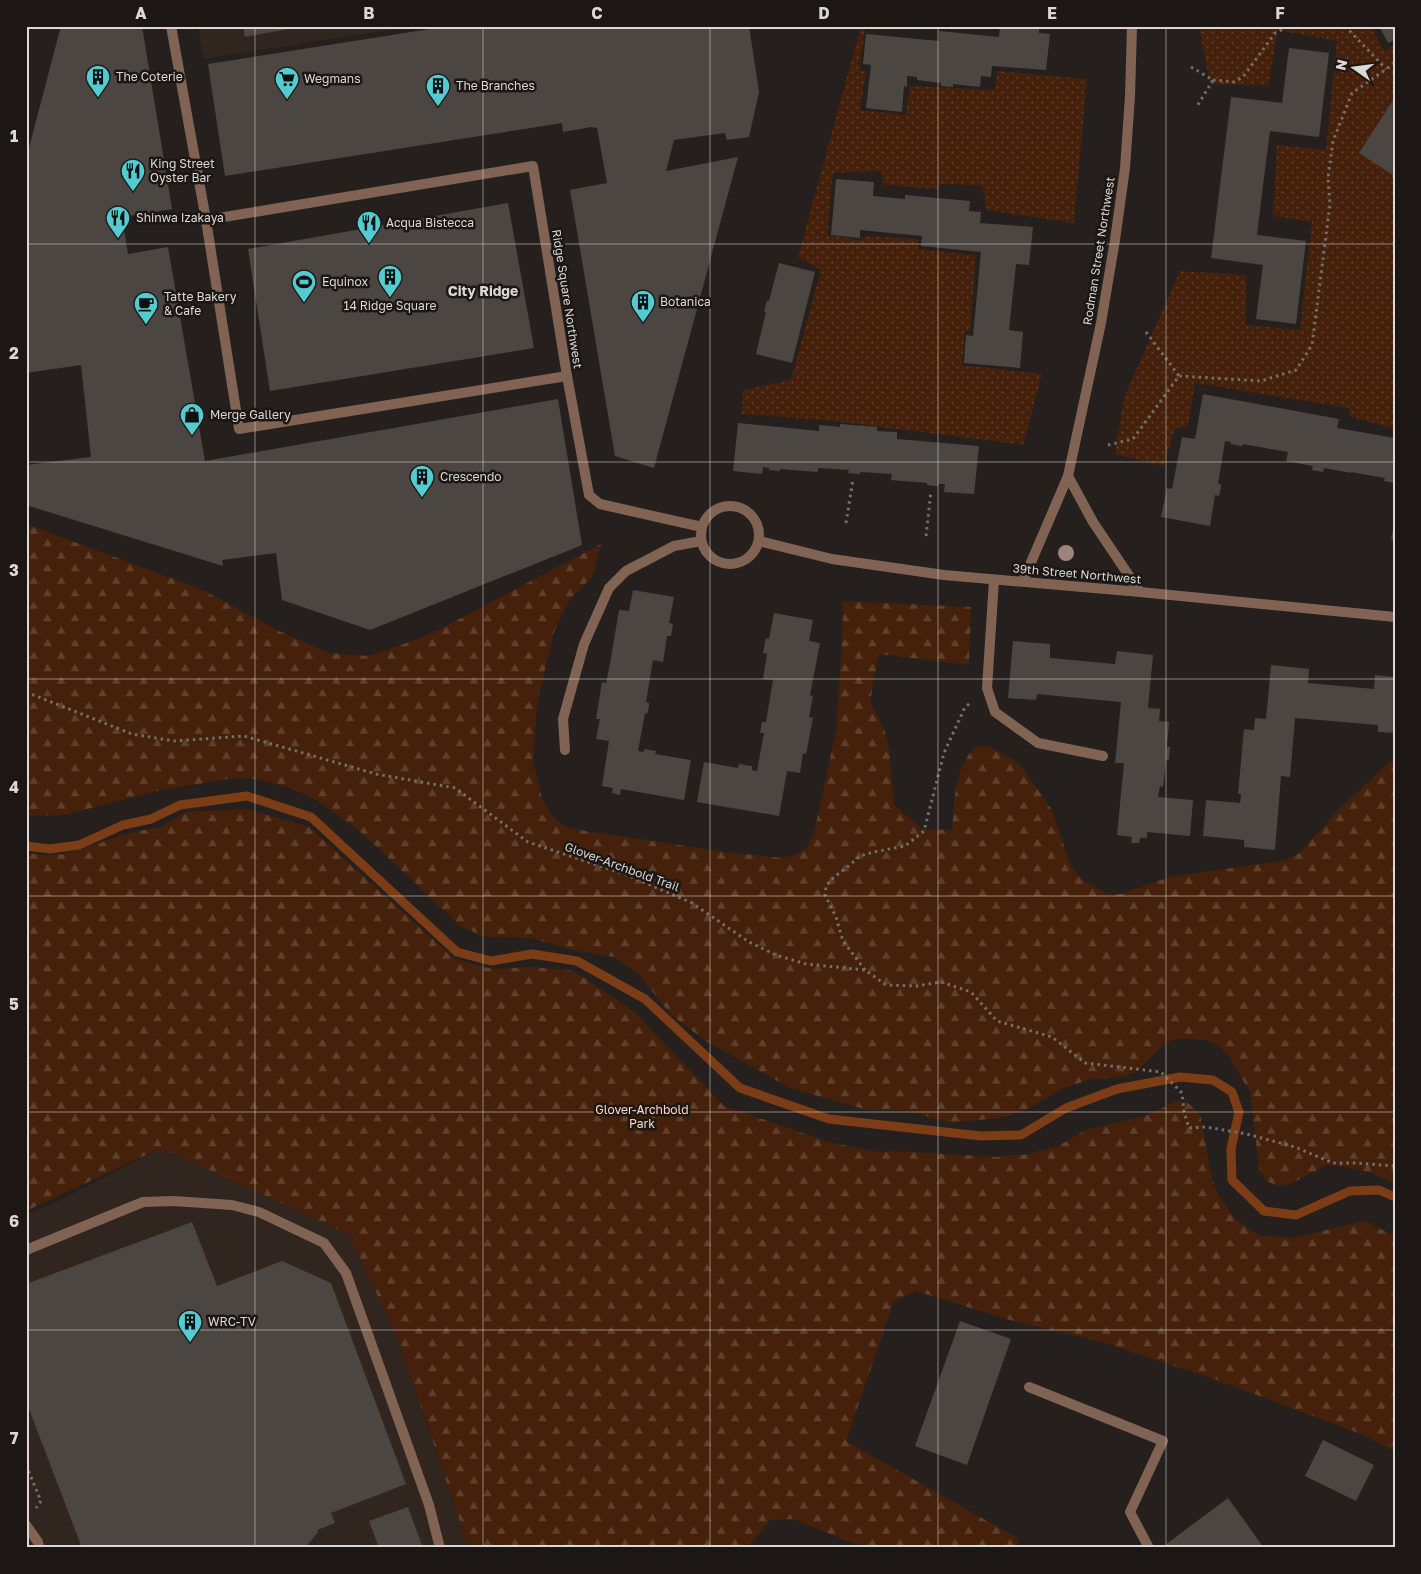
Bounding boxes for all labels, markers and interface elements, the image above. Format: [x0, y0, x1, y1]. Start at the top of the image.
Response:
text: A [135, 3, 147, 23]
text: B [363, 3, 375, 23]
text: C [591, 3, 603, 23]
text: D [818, 3, 830, 23]
text: E [1047, 3, 1057, 23]
text: F [1275, 3, 1285, 23]
north arrow [1328, 42, 1378, 92]
text: N [1331, 58, 1350, 72]
building icon: The Coterie [85, 64, 111, 98]
supermarket icon: Wegmans [274, 66, 300, 100]
place label: The Coterie [116, 69, 183, 84]
place label: Wegmans [304, 71, 361, 86]
building icon: The Branches [425, 73, 451, 107]
place label: The Branches [456, 78, 535, 93]
text: 1 [10, 126, 18, 146]
place label: King Street Oyster Bar [150, 156, 215, 185]
restaurant icon: King Street Oyster Bar [120, 158, 146, 192]
street label: Rodman Street Northwest [1079, 176, 1118, 326]
restaurant icon: Shinwa Izakaya [105, 205, 131, 239]
place label: Shinwa Izakaya [136, 210, 224, 225]
restaurant icon: Acqua Bistecca [356, 210, 382, 244]
place label: Acqua Bistecca [386, 215, 474, 230]
street label: Ridge Square Northwest [549, 228, 586, 370]
building icon: 14 Ridge Square [377, 264, 403, 298]
sports icon: Equinox [291, 269, 317, 303]
place label: Equinox [322, 274, 368, 289]
district label: City Ridge [448, 282, 518, 299]
place label: Tatte Bakery & Cafe [164, 289, 237, 318]
building icon: Botanica [630, 289, 656, 323]
cafe icon: Tatte Bakery & Cafe [133, 291, 159, 325]
place label: Botanica [660, 294, 711, 309]
place label: 14 Ridge Square [344, 298, 436, 313]
text: 2 [9, 343, 19, 363]
shop icon: Merge Gallery [179, 402, 205, 436]
place label: Merge Gallery [210, 407, 291, 422]
building icon: Crescendo [409, 464, 435, 498]
place label: Crescendo [440, 469, 502, 484]
text: 3 [9, 560, 19, 580]
street label: 39th Street Northwest [1012, 560, 1142, 587]
text: 4 [9, 777, 19, 797]
street label: Glover-Archbold Trail [563, 839, 682, 894]
text: 5 [9, 994, 19, 1014]
park label: Glover-Archbold Park [595, 1102, 689, 1131]
text: 6 [9, 1211, 19, 1231]
building icon: WRC-TV [177, 1309, 203, 1343]
place label: WRC-TV [208, 1314, 256, 1329]
text: 7 [10, 1428, 19, 1448]

